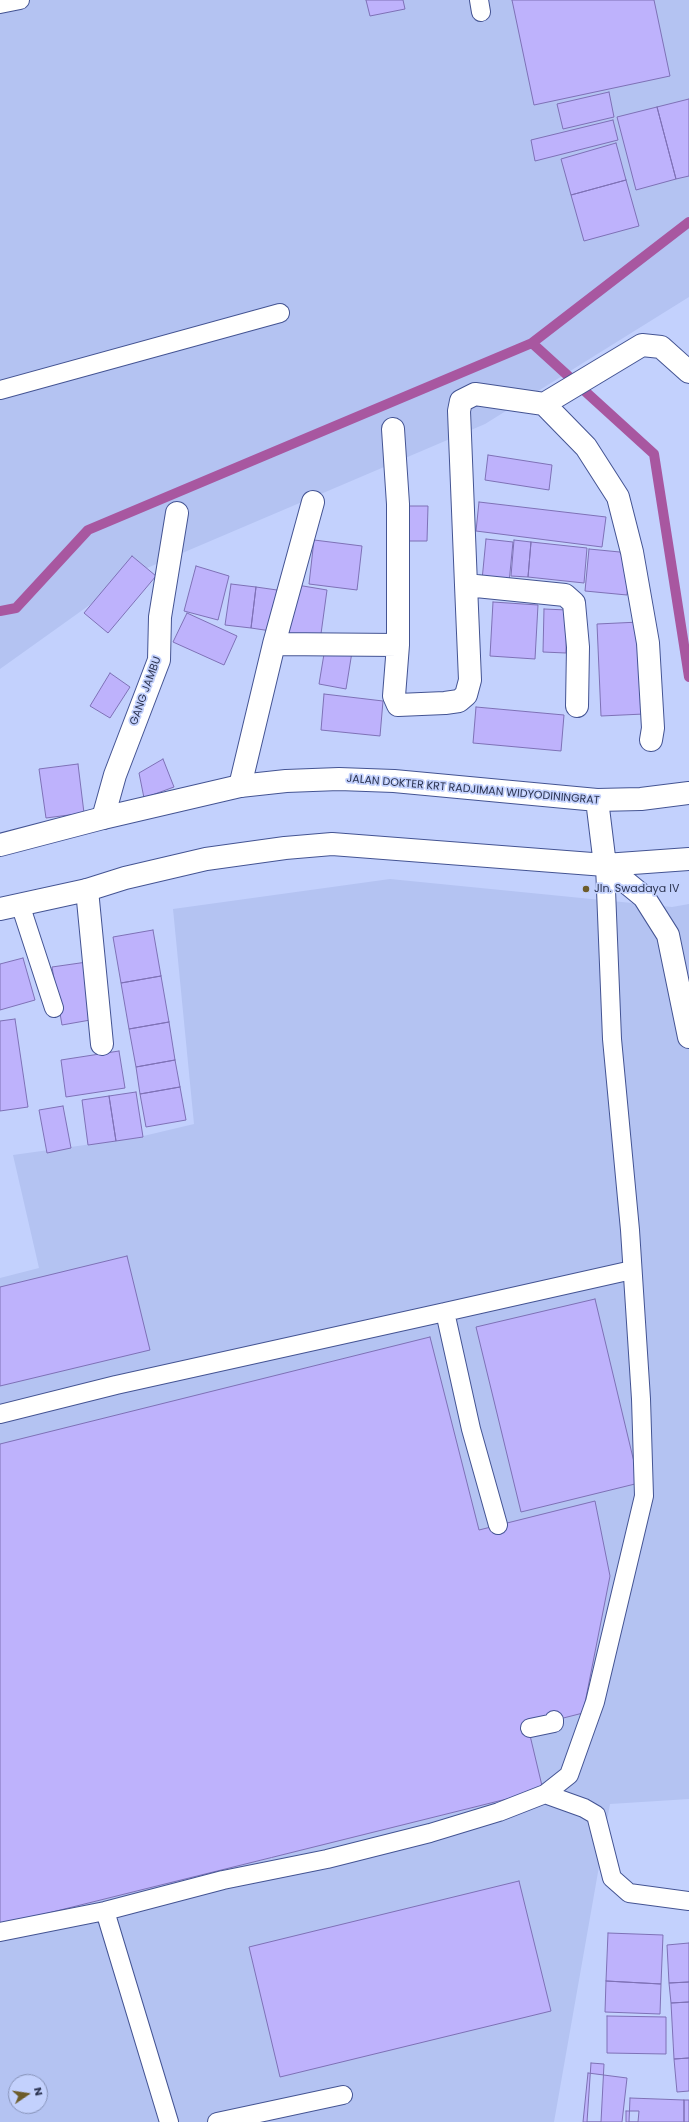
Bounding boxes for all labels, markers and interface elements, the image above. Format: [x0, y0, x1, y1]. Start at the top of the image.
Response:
street label: GANG JAMBU [127, 655, 165, 727]
street label: JALAN DOKTER KRT RADJIMAN WIDYODININGRAT [346, 772, 600, 808]
place label: Jln. Swadaya IV [594, 882, 679, 896]
marker: Jln. Swadaya IV [581, 884, 591, 894]
north arrow [8, 2074, 48, 2114]
text: N [30, 2086, 47, 2097]

